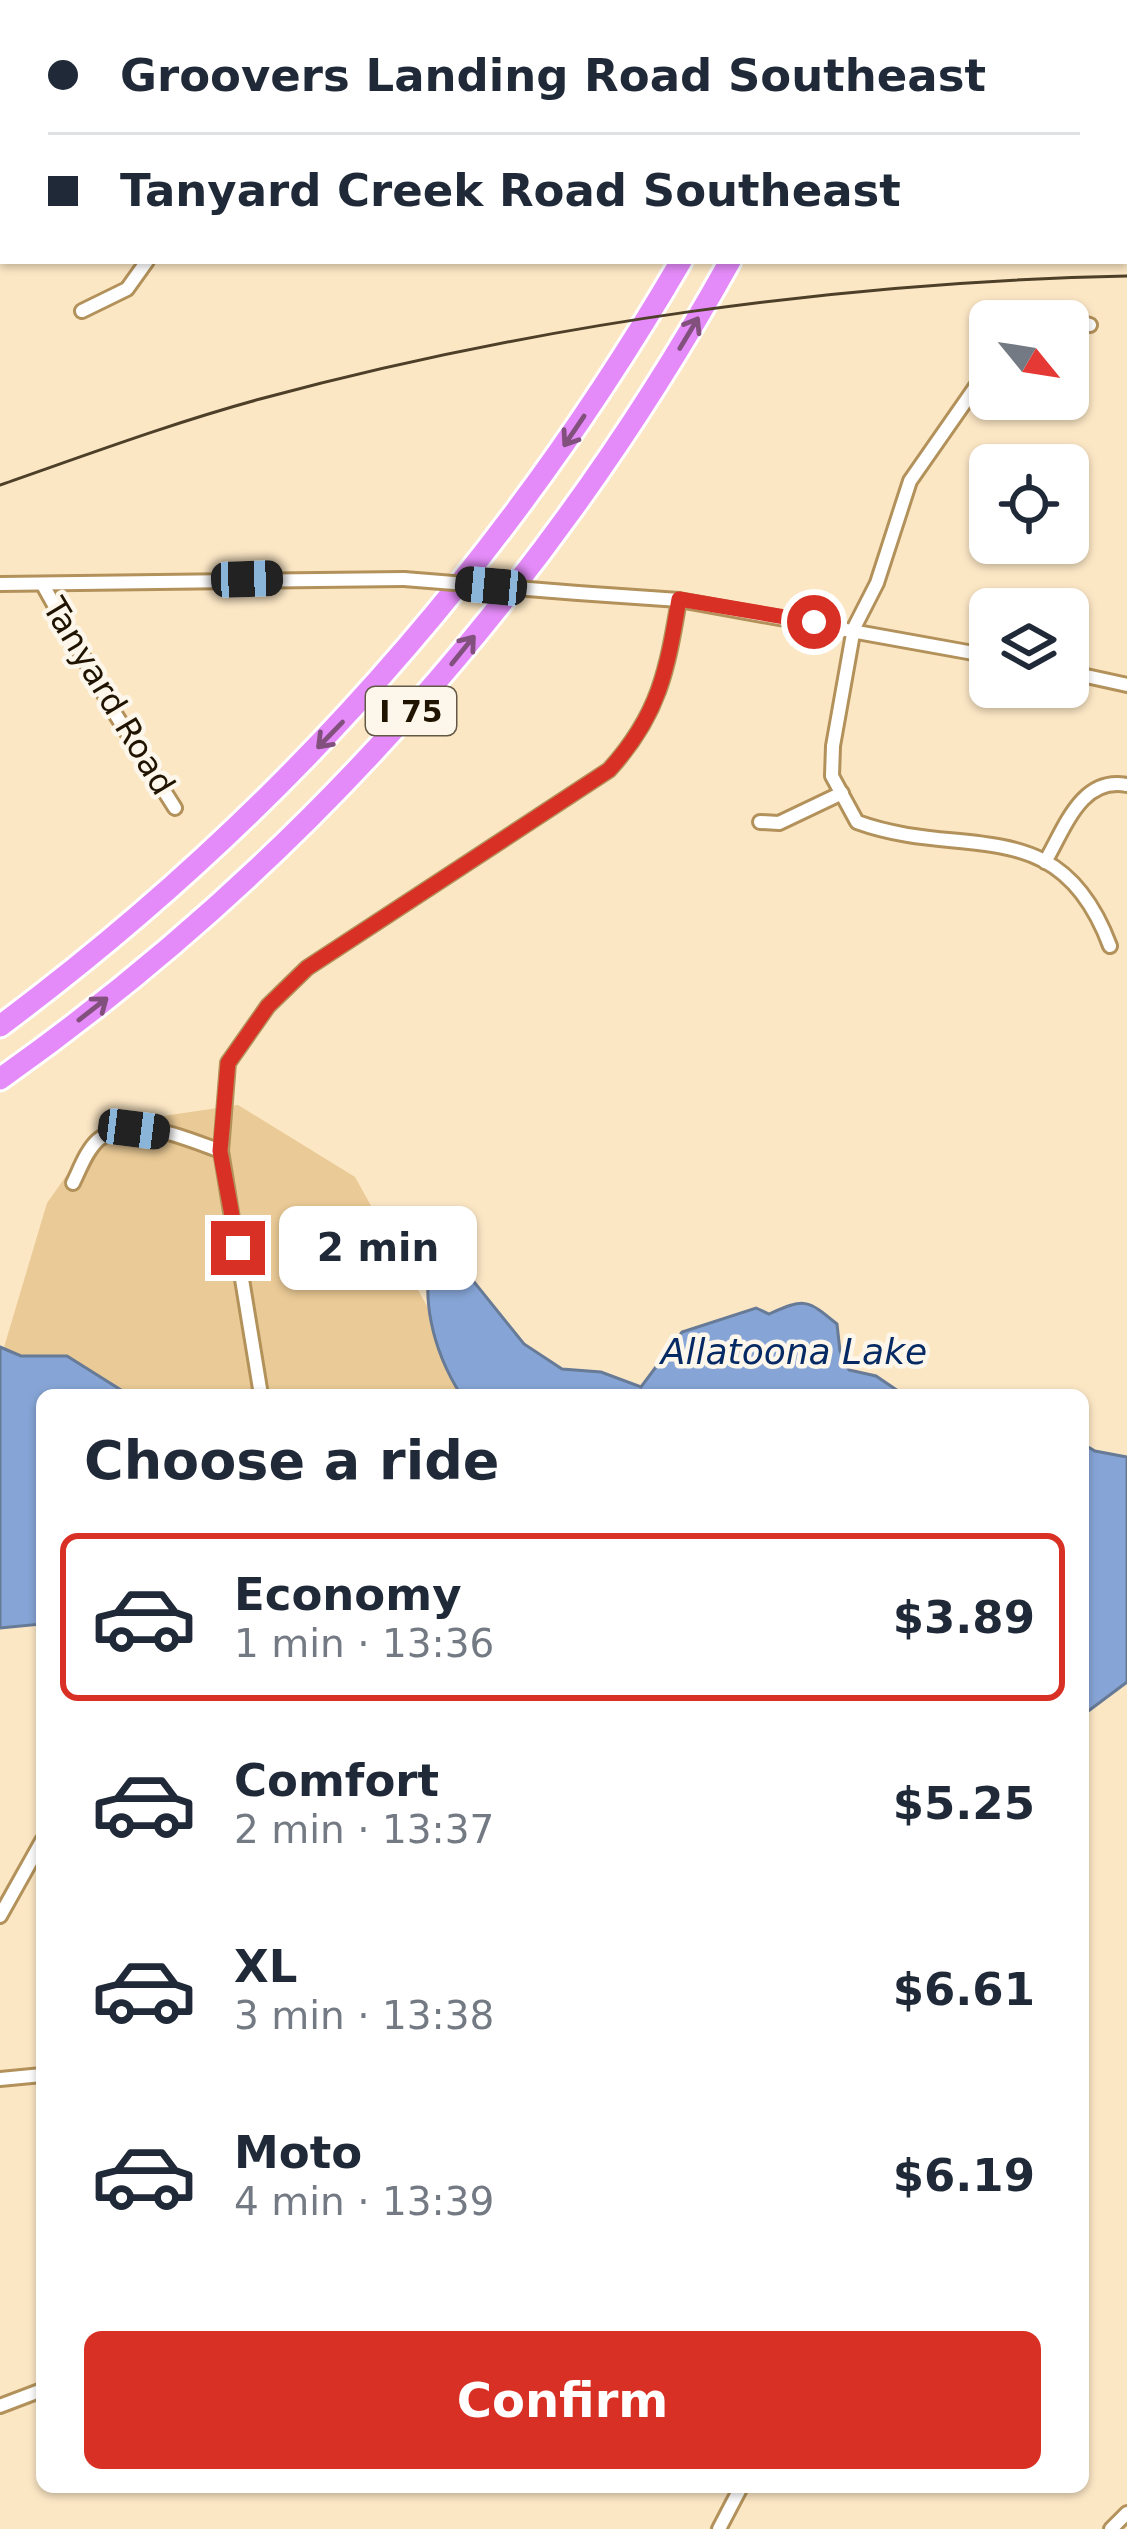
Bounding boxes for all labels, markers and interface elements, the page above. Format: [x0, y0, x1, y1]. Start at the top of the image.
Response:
text: Groovers Landing Road Southeast [120, 49, 986, 102]
text: Tanyard Creek Road Southeast [120, 164, 901, 217]
north arrow [969, 300, 1089, 420]
map controls [969, 300, 1089, 708]
one-way arrow [677, 316, 701, 351]
one-way arrow [562, 414, 587, 448]
button: locate [969, 444, 1089, 564]
car [210, 560, 284, 598]
car [454, 565, 528, 607]
button: layers [969, 588, 1089, 708]
street label: Tanyard Road [34, 590, 183, 802]
route start [787, 595, 841, 649]
one-way arrow [449, 635, 476, 667]
road number: I 75 [366, 687, 456, 735]
one-way arrow [317, 719, 345, 749]
one-way arrow [77, 996, 109, 1023]
car [96, 1107, 172, 1151]
callout: 2 min [280, 1206, 478, 1290]
route end [211, 1221, 265, 1275]
text: 2 min [317, 1225, 439, 1270]
water label: Allatoona Lake [659, 1331, 927, 1372]
text: Choose a ride [84, 1429, 500, 1492]
icon: car [90, 1563, 198, 1671]
text: Economy [234, 1568, 462, 1621]
text: $3.89 [893, 1591, 1035, 1644]
text: 1 min · 13:36 [234, 1621, 494, 1666]
icon: car [90, 1749, 198, 1857]
text: Comfort [234, 1754, 439, 1807]
text: $5.25 [893, 1777, 1035, 1830]
text: 2 min · 13:37 [234, 1807, 494, 1852]
icon: car [90, 1935, 198, 2043]
text: XL [234, 1940, 297, 1993]
text: $6.61 [893, 1963, 1035, 2016]
text: 3 min · 13:38 [234, 1993, 494, 2038]
icon: car [90, 2121, 198, 2229]
text: Moto [234, 2126, 362, 2179]
text: $6.19 [893, 2149, 1035, 2202]
text: 4 min · 13:39 [234, 2179, 494, 2224]
button: Confirm [84, 2331, 1041, 2469]

